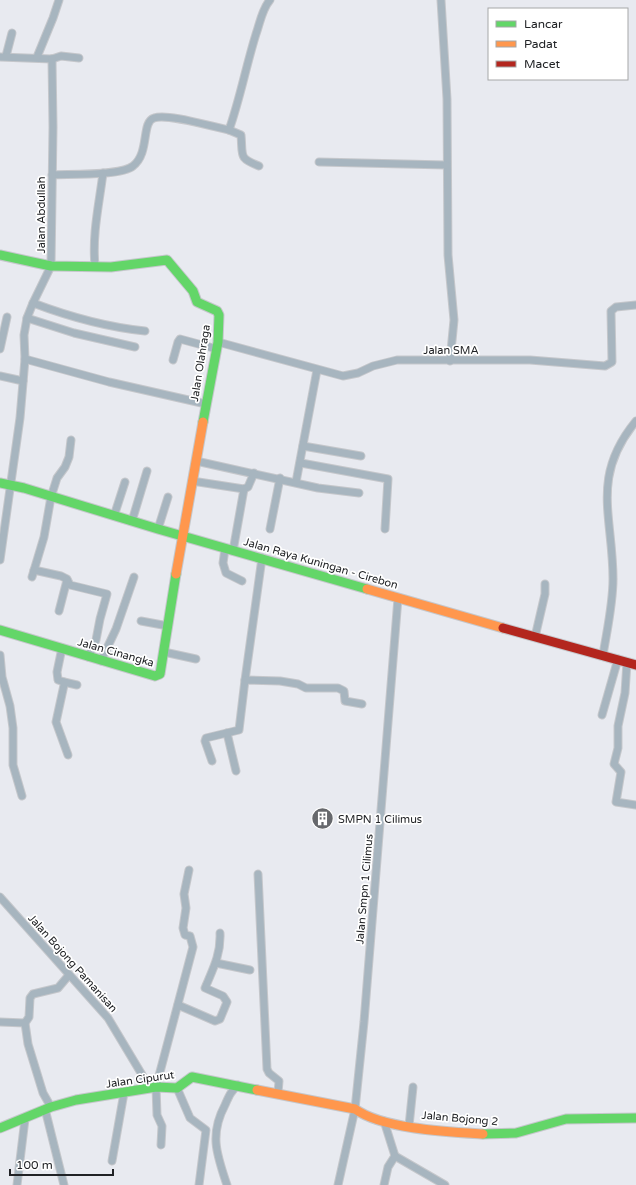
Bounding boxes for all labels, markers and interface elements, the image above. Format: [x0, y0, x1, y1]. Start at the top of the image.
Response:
legend [488, 8, 628, 80]
text: Lancar [524, 17, 563, 31]
text: Padat [524, 37, 558, 51]
text: Macet [524, 57, 560, 71]
street label: Jalan Abdullah [35, 177, 48, 253]
street label: Jalan Olahraga [188, 324, 213, 402]
street label: Jalan SMA [423, 344, 479, 357]
street label: Jalan Raya Kuningan - Cirebon [242, 535, 399, 592]
street label: Jalan Cinangka [76, 635, 156, 670]
building icon: SMPN 1 Cilimus [309, 806, 335, 832]
place label: SMPN 1 Cilimus [338, 813, 422, 826]
street label: Jalan Smpn 1 Cilimus [353, 833, 376, 945]
street label: Jalan Bojong Pamanisan [25, 912, 120, 1015]
street label: Jalan Cipurut [105, 1068, 175, 1091]
street label: Jalan Bojong 2 [421, 1109, 499, 1128]
scale bar [10, 1151, 113, 1177]
text: 100 m [16, 1158, 53, 1172]

